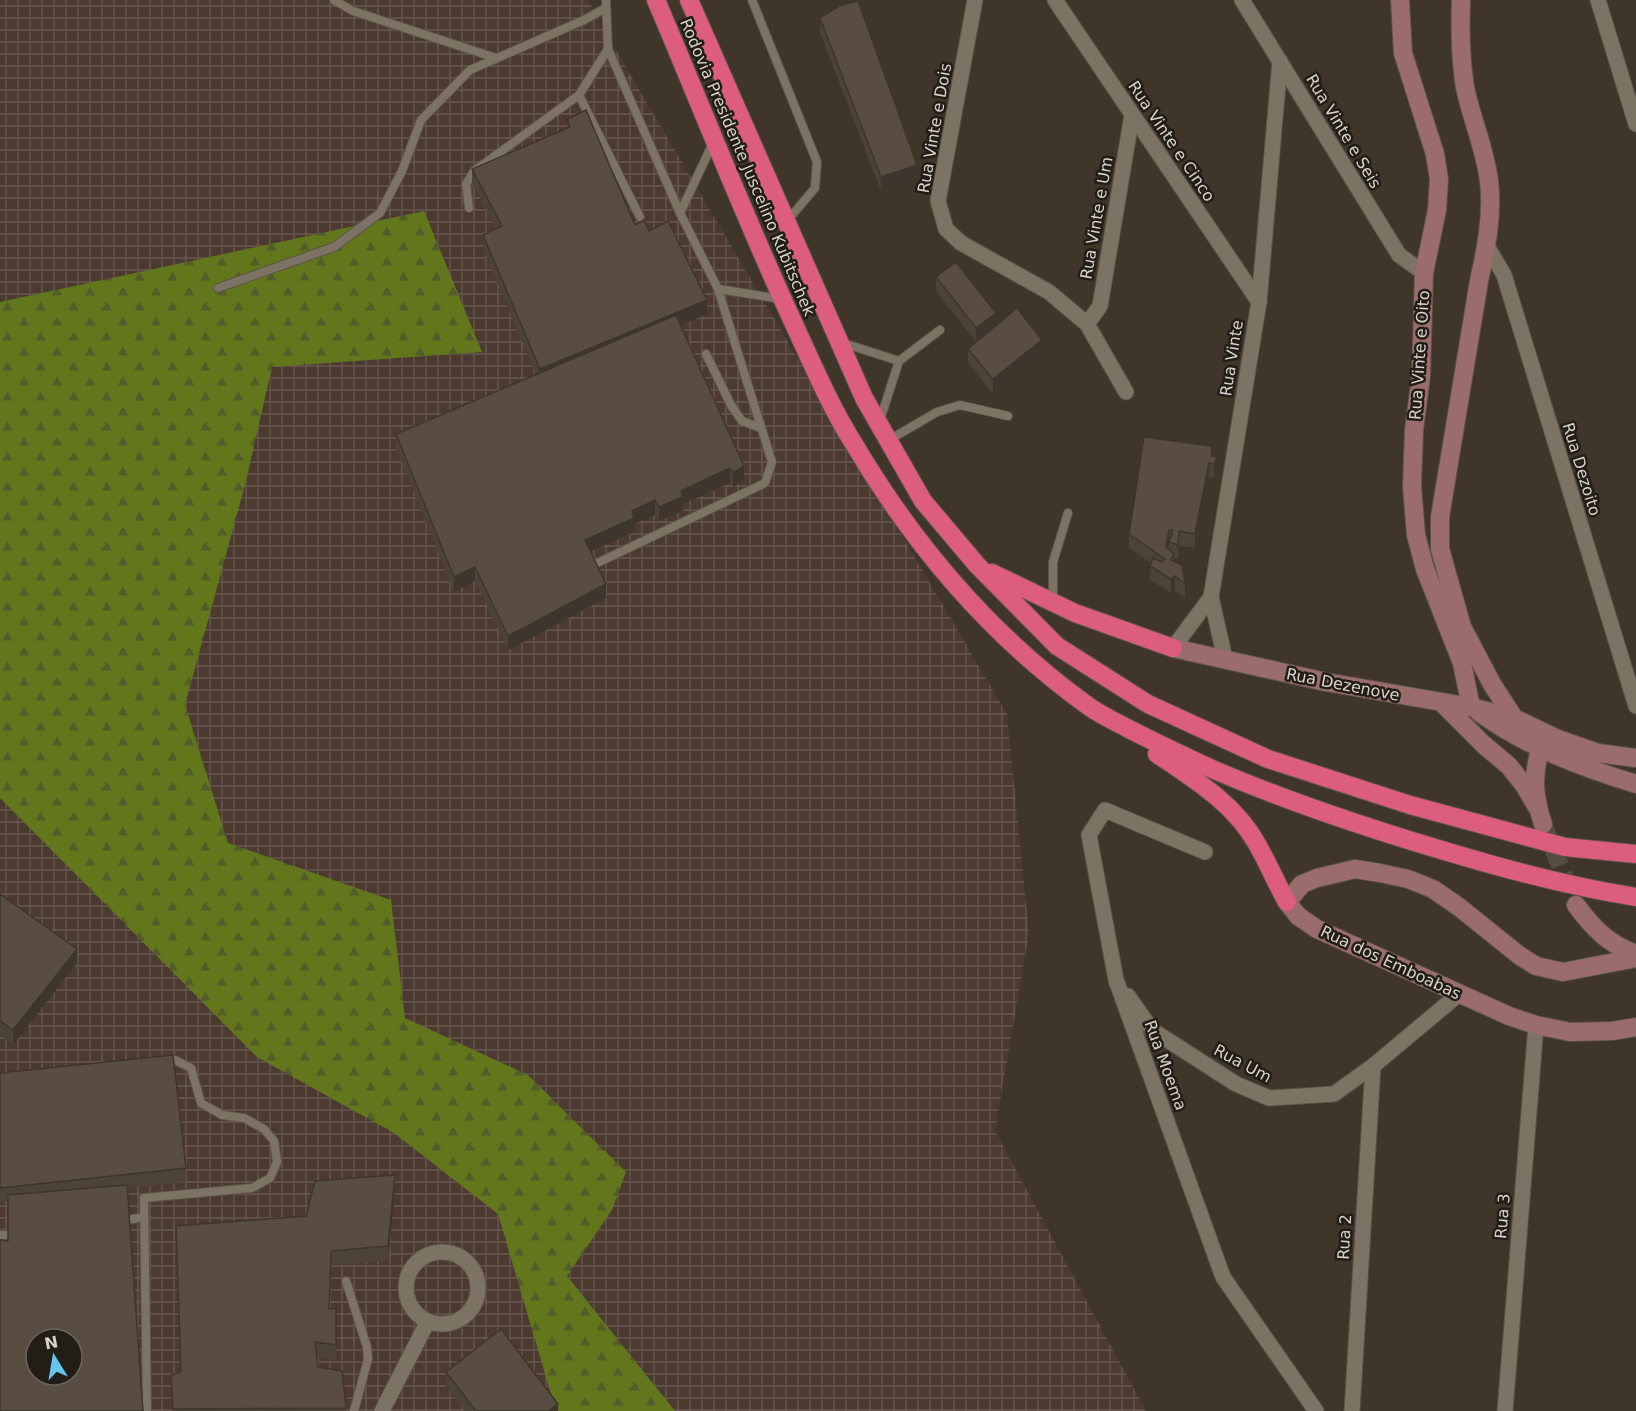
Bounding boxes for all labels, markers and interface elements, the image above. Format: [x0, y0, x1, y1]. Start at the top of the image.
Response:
street label: Rodovia Presidente Juscelino Kubitschek [676, 16, 819, 319]
street label: Rua Vinte e Dois [914, 62, 955, 195]
street label: Rua Vinte e Seis [1302, 71, 1385, 192]
street label: Rua Vinte e Cinco [1124, 77, 1219, 205]
street label: Rua Vinte e Um [1076, 155, 1117, 281]
street label: Rua Vinte e Oito [1405, 290, 1434, 420]
street label: Rua Vinte [1216, 319, 1247, 397]
street label: Rua Dezoito [1558, 420, 1605, 518]
street label: Rua Dezenove [1285, 664, 1401, 705]
street label: Rua dos Emboabas [1318, 922, 1464, 1003]
street label: Rua Moema [1140, 1018, 1191, 1113]
street label: Rua Um [1211, 1040, 1275, 1087]
street label: Rua 3 [1491, 1192, 1514, 1240]
street label: Rua 2 [1334, 1214, 1355, 1260]
north arrow [24, 1327, 84, 1387]
text: N [43, 1332, 60, 1353]

